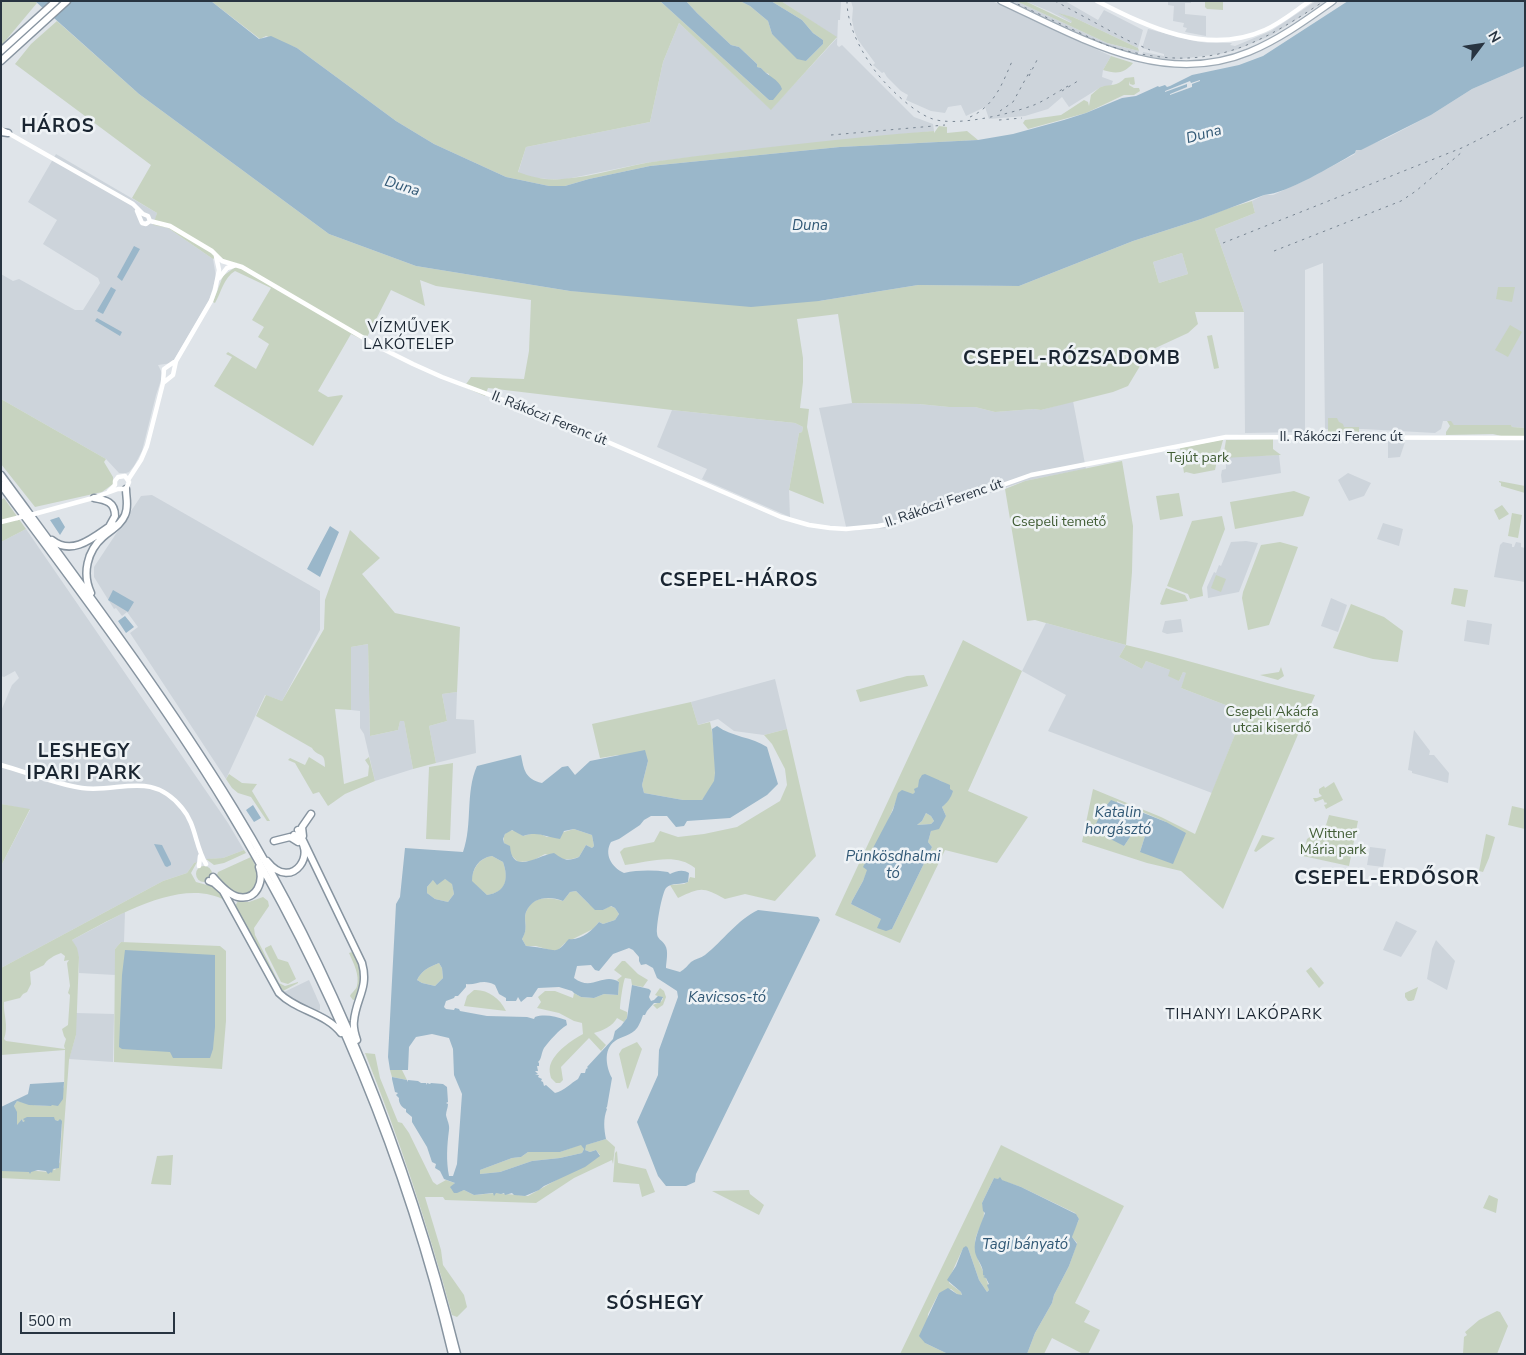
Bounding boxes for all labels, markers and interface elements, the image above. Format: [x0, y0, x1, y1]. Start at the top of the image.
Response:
north arrow [1456, 20, 1506, 70]
text: N [1483, 28, 1505, 46]
district label: HÁROS [21, 116, 95, 138]
water label: Duna [1184, 122, 1224, 148]
water label: Duna [382, 173, 422, 201]
water label: Duna [792, 217, 828, 235]
district label: VÍZMŰVEK LAKÓTELEP [362, 319, 456, 354]
district label: CSEPEL-RÓZSADOMB [961, 348, 1183, 370]
street label: II. Rákóczi Ferenc út [489, 388, 609, 450]
street label: II. Rákóczi Ferenc út [1279, 430, 1403, 446]
park label: Tejút park [1167, 451, 1229, 467]
street label: II. Rákóczi Ferenc út [883, 476, 1005, 532]
park label: Csepeli temető [1012, 515, 1106, 531]
district label: CSEPEL-HÁROS [658, 570, 820, 592]
park label: Csepeli Akácfa utcai kiserdő [1225, 705, 1319, 738]
district label: LESHEGY IPARI PARK [25, 741, 143, 785]
water label: Katalin horgásztó [1085, 804, 1151, 839]
park label: Wittner Mária park [1300, 827, 1366, 860]
water label: Pünkösdhalmi tó [845, 848, 941, 883]
district label: CSEPEL-ERDŐSOR [1292, 868, 1482, 890]
water label: Kavicsos-tó [688, 989, 766, 1007]
district label: TIHANYI LAKÓPARK [1163, 1006, 1325, 1024]
water label: Tagi bányató [982, 1236, 1068, 1254]
district label: SÓSHEGY [605, 1293, 705, 1315]
scale bar [22, 1302, 178, 1334]
text: 500 m [28, 1311, 72, 1331]

